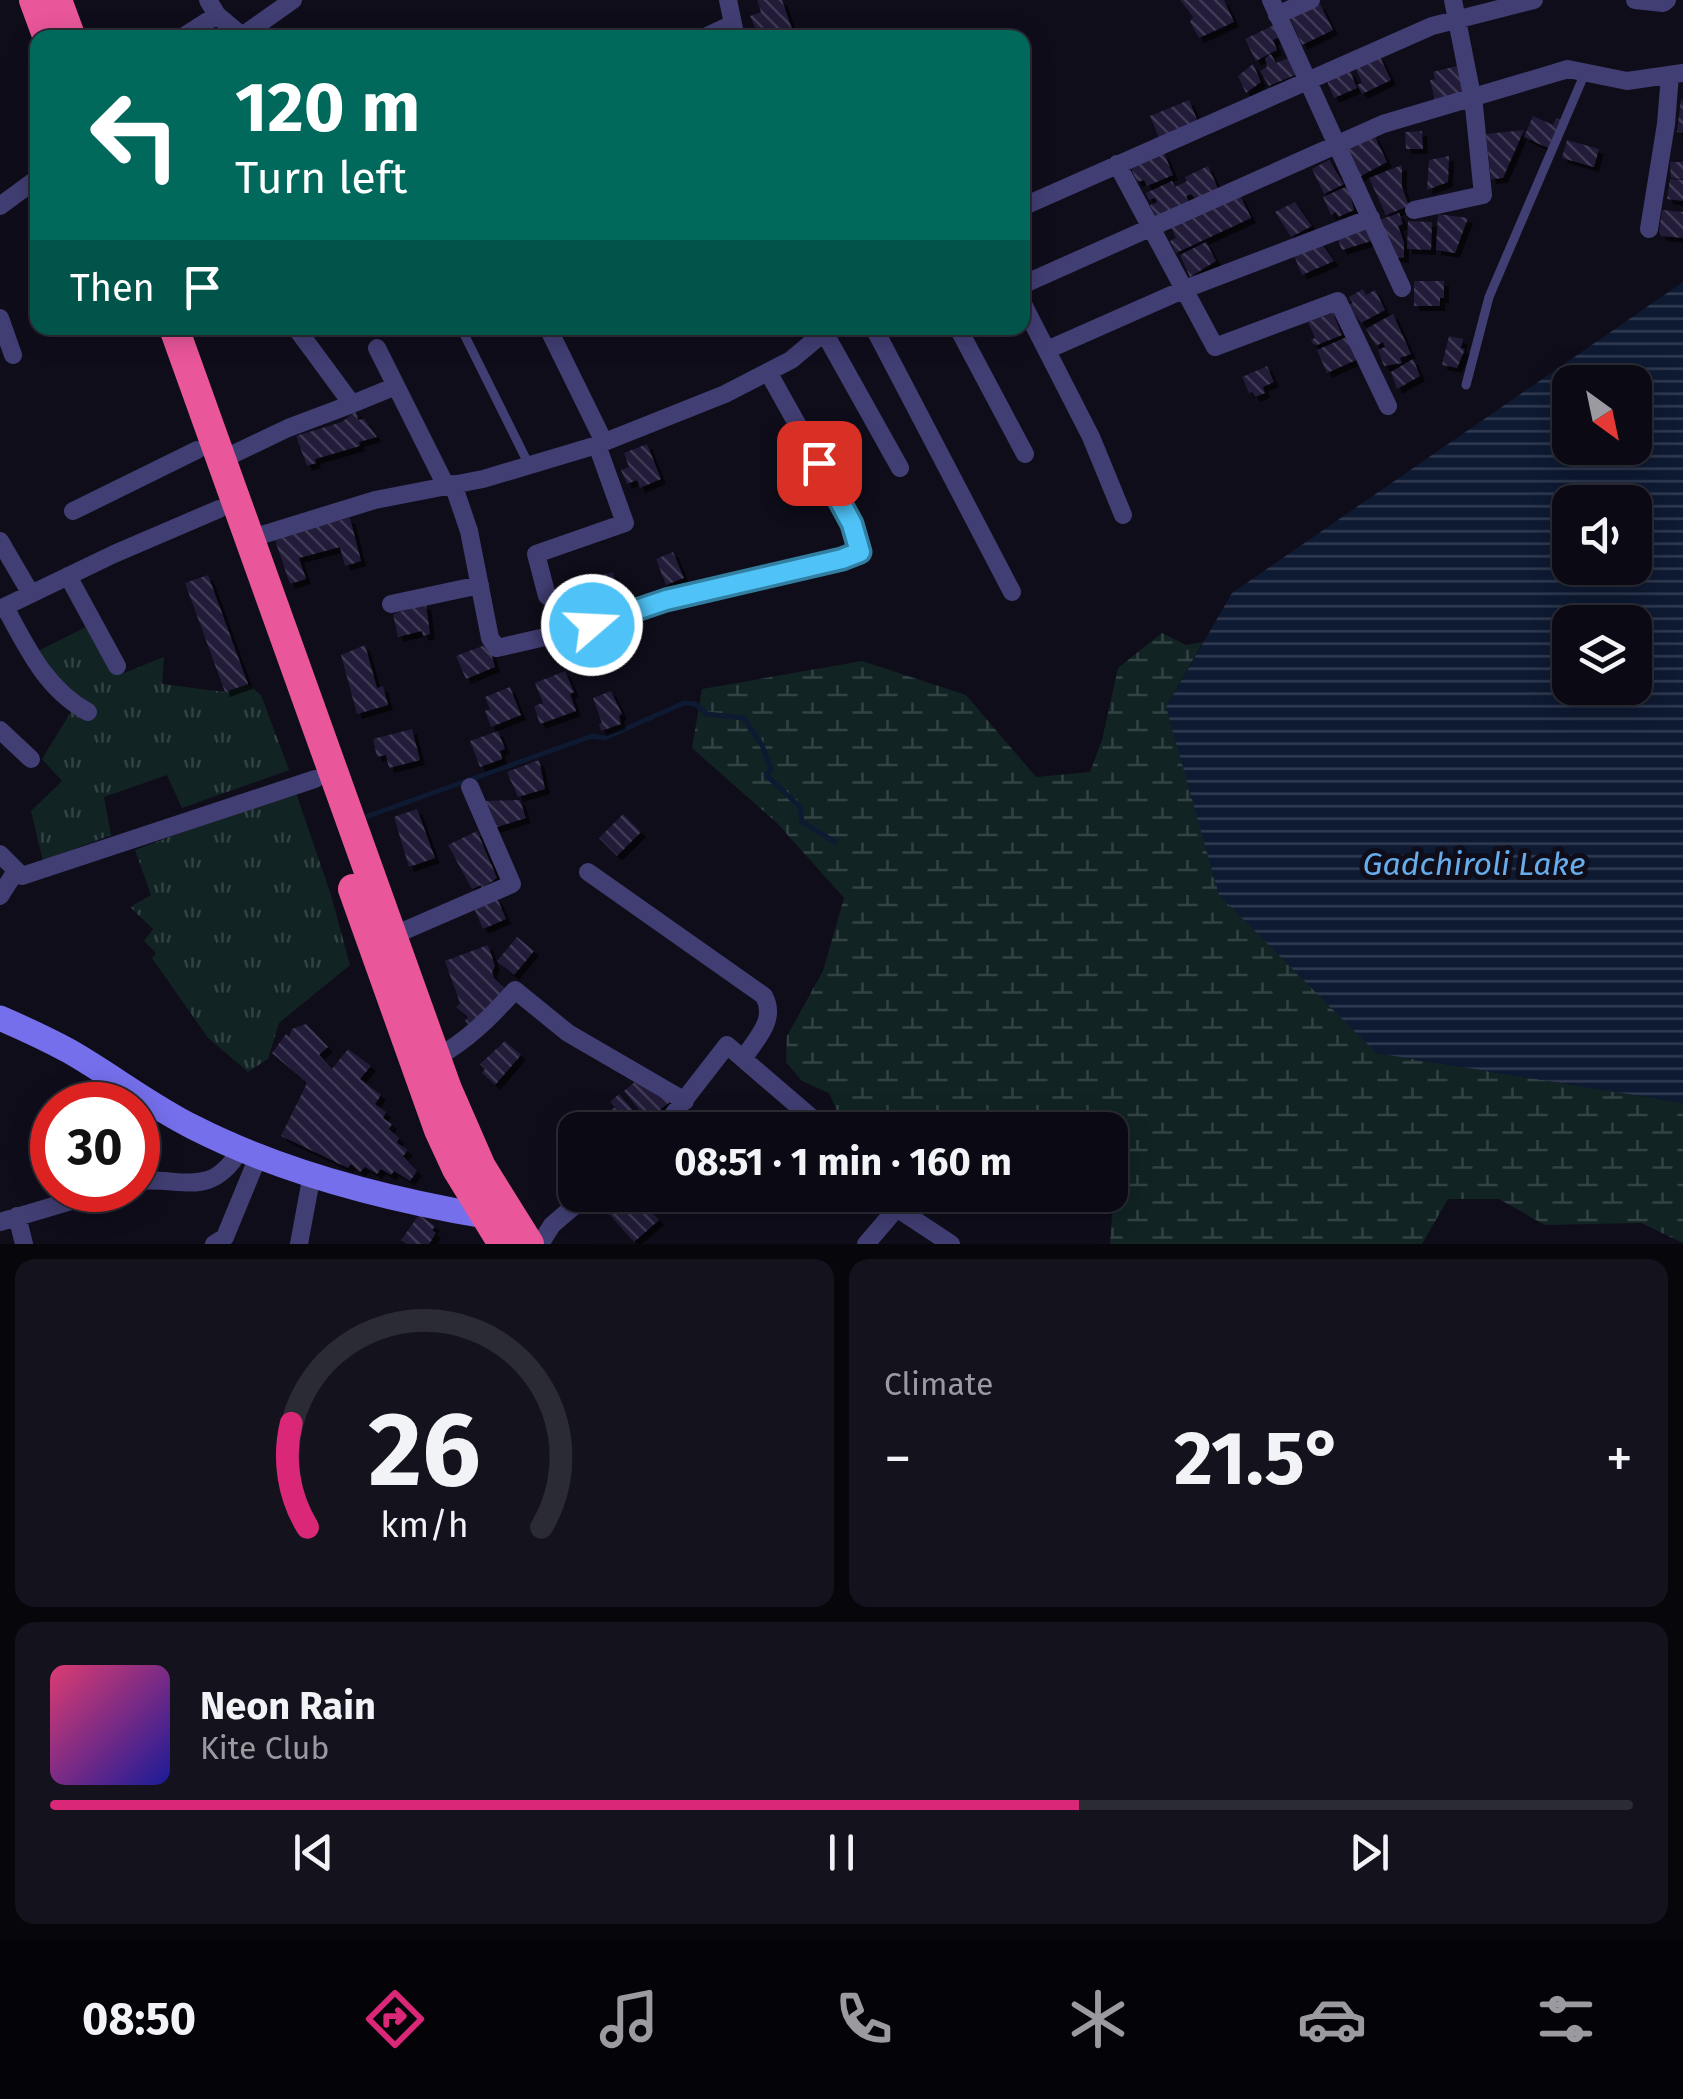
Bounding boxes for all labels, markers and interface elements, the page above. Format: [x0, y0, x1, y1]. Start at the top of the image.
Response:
text: 120 m [235, 66, 420, 150]
icon: left [70, 70, 200, 200]
text: Turn left [235, 151, 407, 205]
icon: arrive [175, 260, 230, 315]
text: Then [70, 265, 155, 311]
north arrow [1552, 365, 1652, 465]
map controls [1552, 365, 1652, 705]
pin [777, 421, 862, 506]
icon: arrive [792, 436, 847, 491]
button: sound [1552, 485, 1652, 585]
position arrow [540, 573, 644, 677]
button: layers [1552, 605, 1652, 705]
water label: Gadchiroli Lake [1363, 845, 1585, 883]
speed limit sign: 30 [30, 1082, 160, 1212]
text: 08:51 · 1 min · 160 m [674, 1139, 1012, 1185]
text: Climate [884, 1365, 993, 1403]
text: 26 [368, 1388, 481, 1513]
text: 21.5° [1174, 1414, 1343, 1504]
text: − [884, 1426, 912, 1492]
text: + [1606, 1426, 1633, 1492]
text: km/h [380, 1504, 469, 1546]
text: Neon Rain [200, 1683, 376, 1729]
text: Kite Club [200, 1729, 329, 1767]
icon: previous [286, 1825, 341, 1880]
icon: pause [814, 1825, 869, 1880]
icon: next [1342, 1825, 1397, 1880]
icon: directions [360, 1984, 430, 2054]
icon: music [594, 1984, 664, 2054]
icon: phone [829, 1984, 899, 2054]
icon: climate [1063, 1984, 1133, 2054]
icon: car [1297, 1984, 1367, 2054]
icon: filters [1531, 1984, 1601, 2054]
text: 08:50 [82, 1992, 196, 2046]

